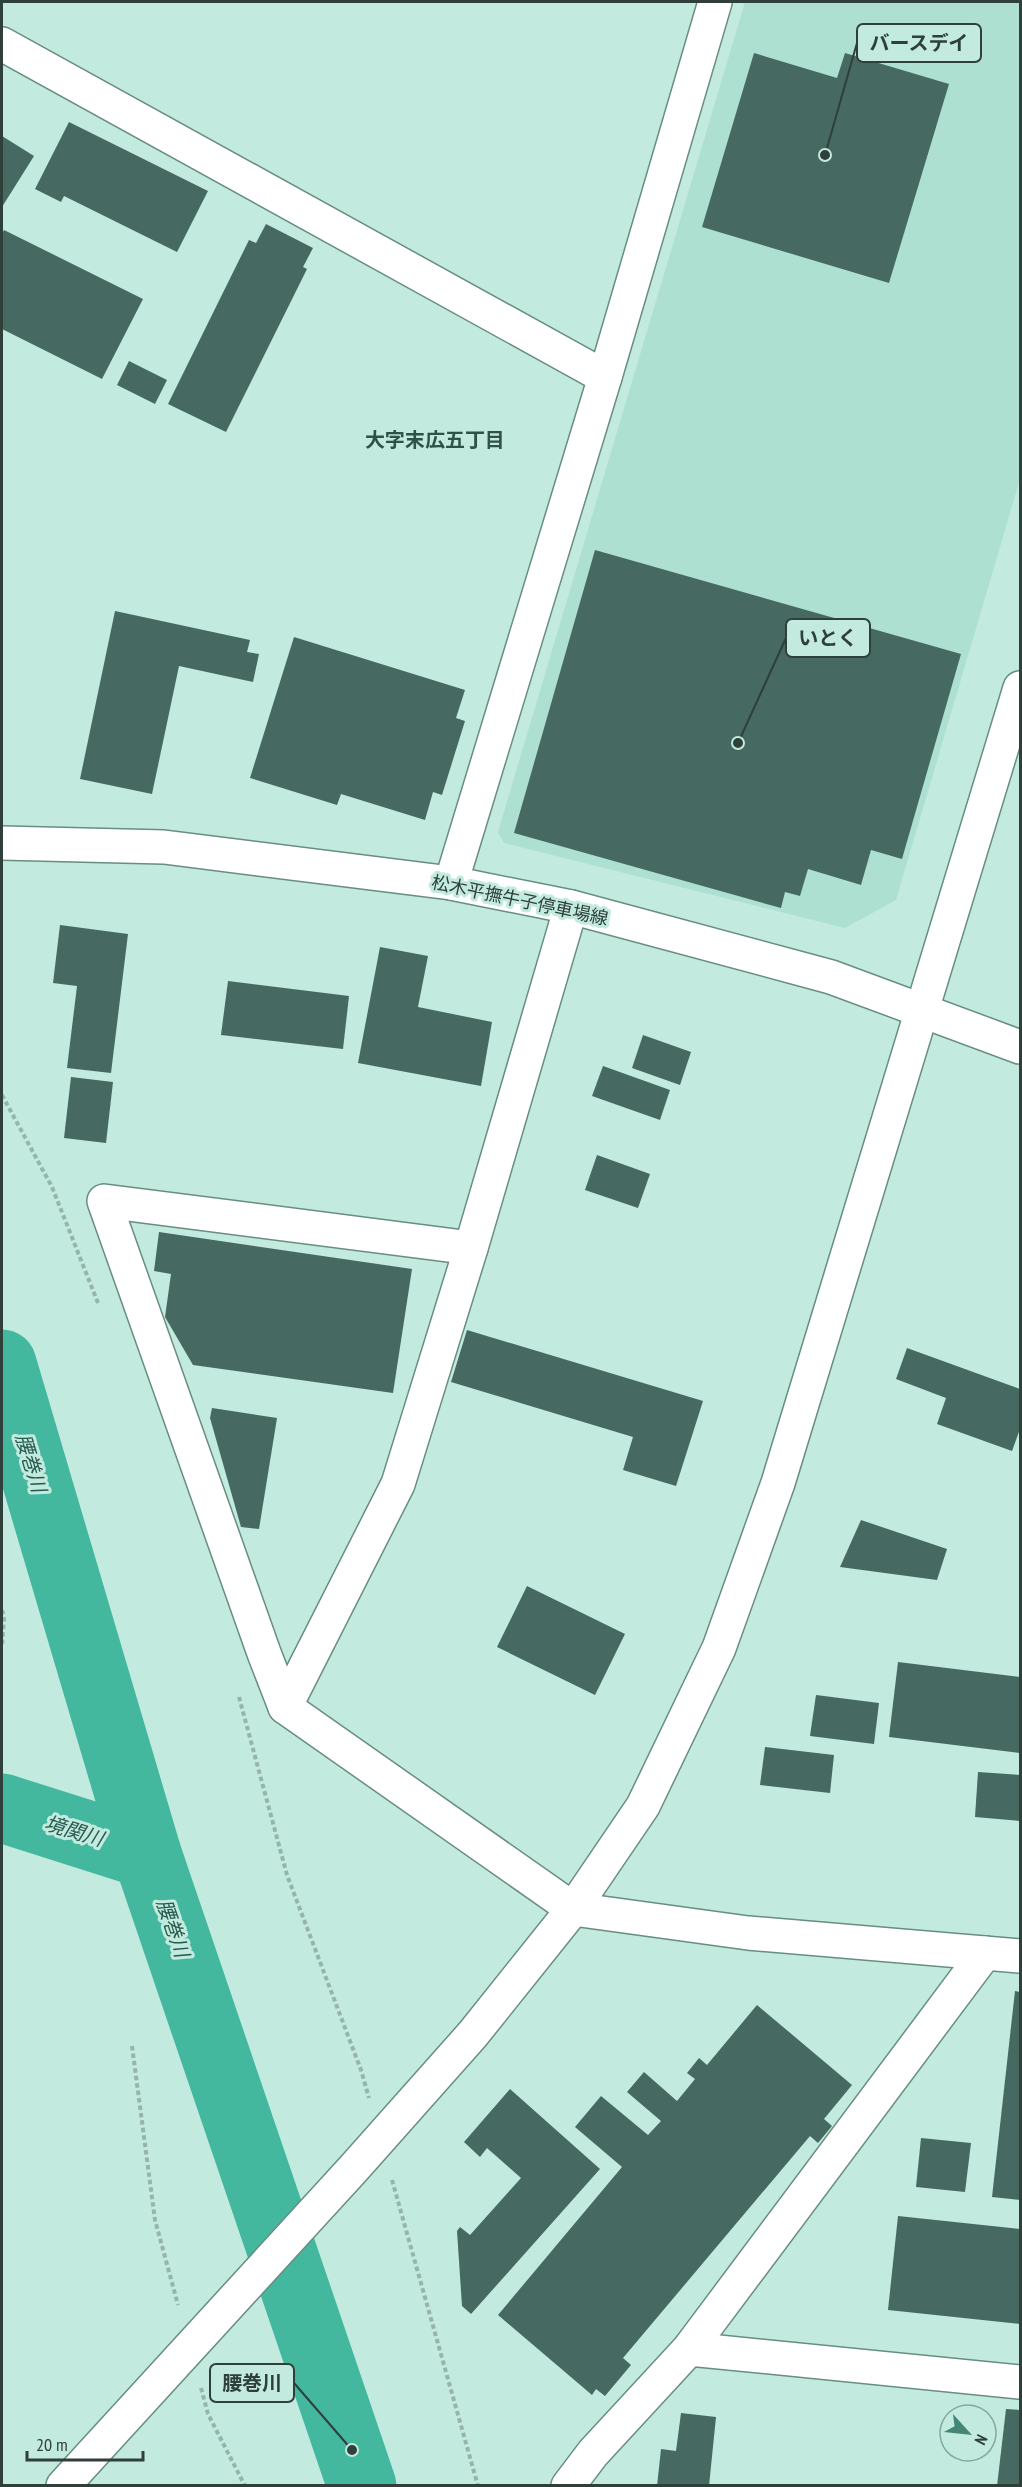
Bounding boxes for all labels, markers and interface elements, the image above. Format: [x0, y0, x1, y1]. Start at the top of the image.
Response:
callout: バースデイ [857, 24, 981, 62]
text: バースデイ [870, 30, 969, 56]
district label: 大字末広五丁目 [365, 427, 505, 453]
callout: いとく [786, 619, 870, 657]
text: いとく [798, 625, 858, 651]
street label: 松木平撫牛子停車場線 [430, 870, 610, 930]
water label: 腰巻川 [10, 1431, 53, 1497]
water label: 境関川 [42, 1810, 108, 1853]
water label: 腰巻川 [151, 1895, 196, 1962]
callout: 腰巻川 [210, 2364, 294, 2402]
text: 腰巻川 [222, 2370, 282, 2396]
north arrow [938, 2403, 998, 2463]
scale bar [27, 2424, 142, 2462]
text: N [970, 2431, 992, 2448]
text: 20 m [36, 2433, 68, 2456]

